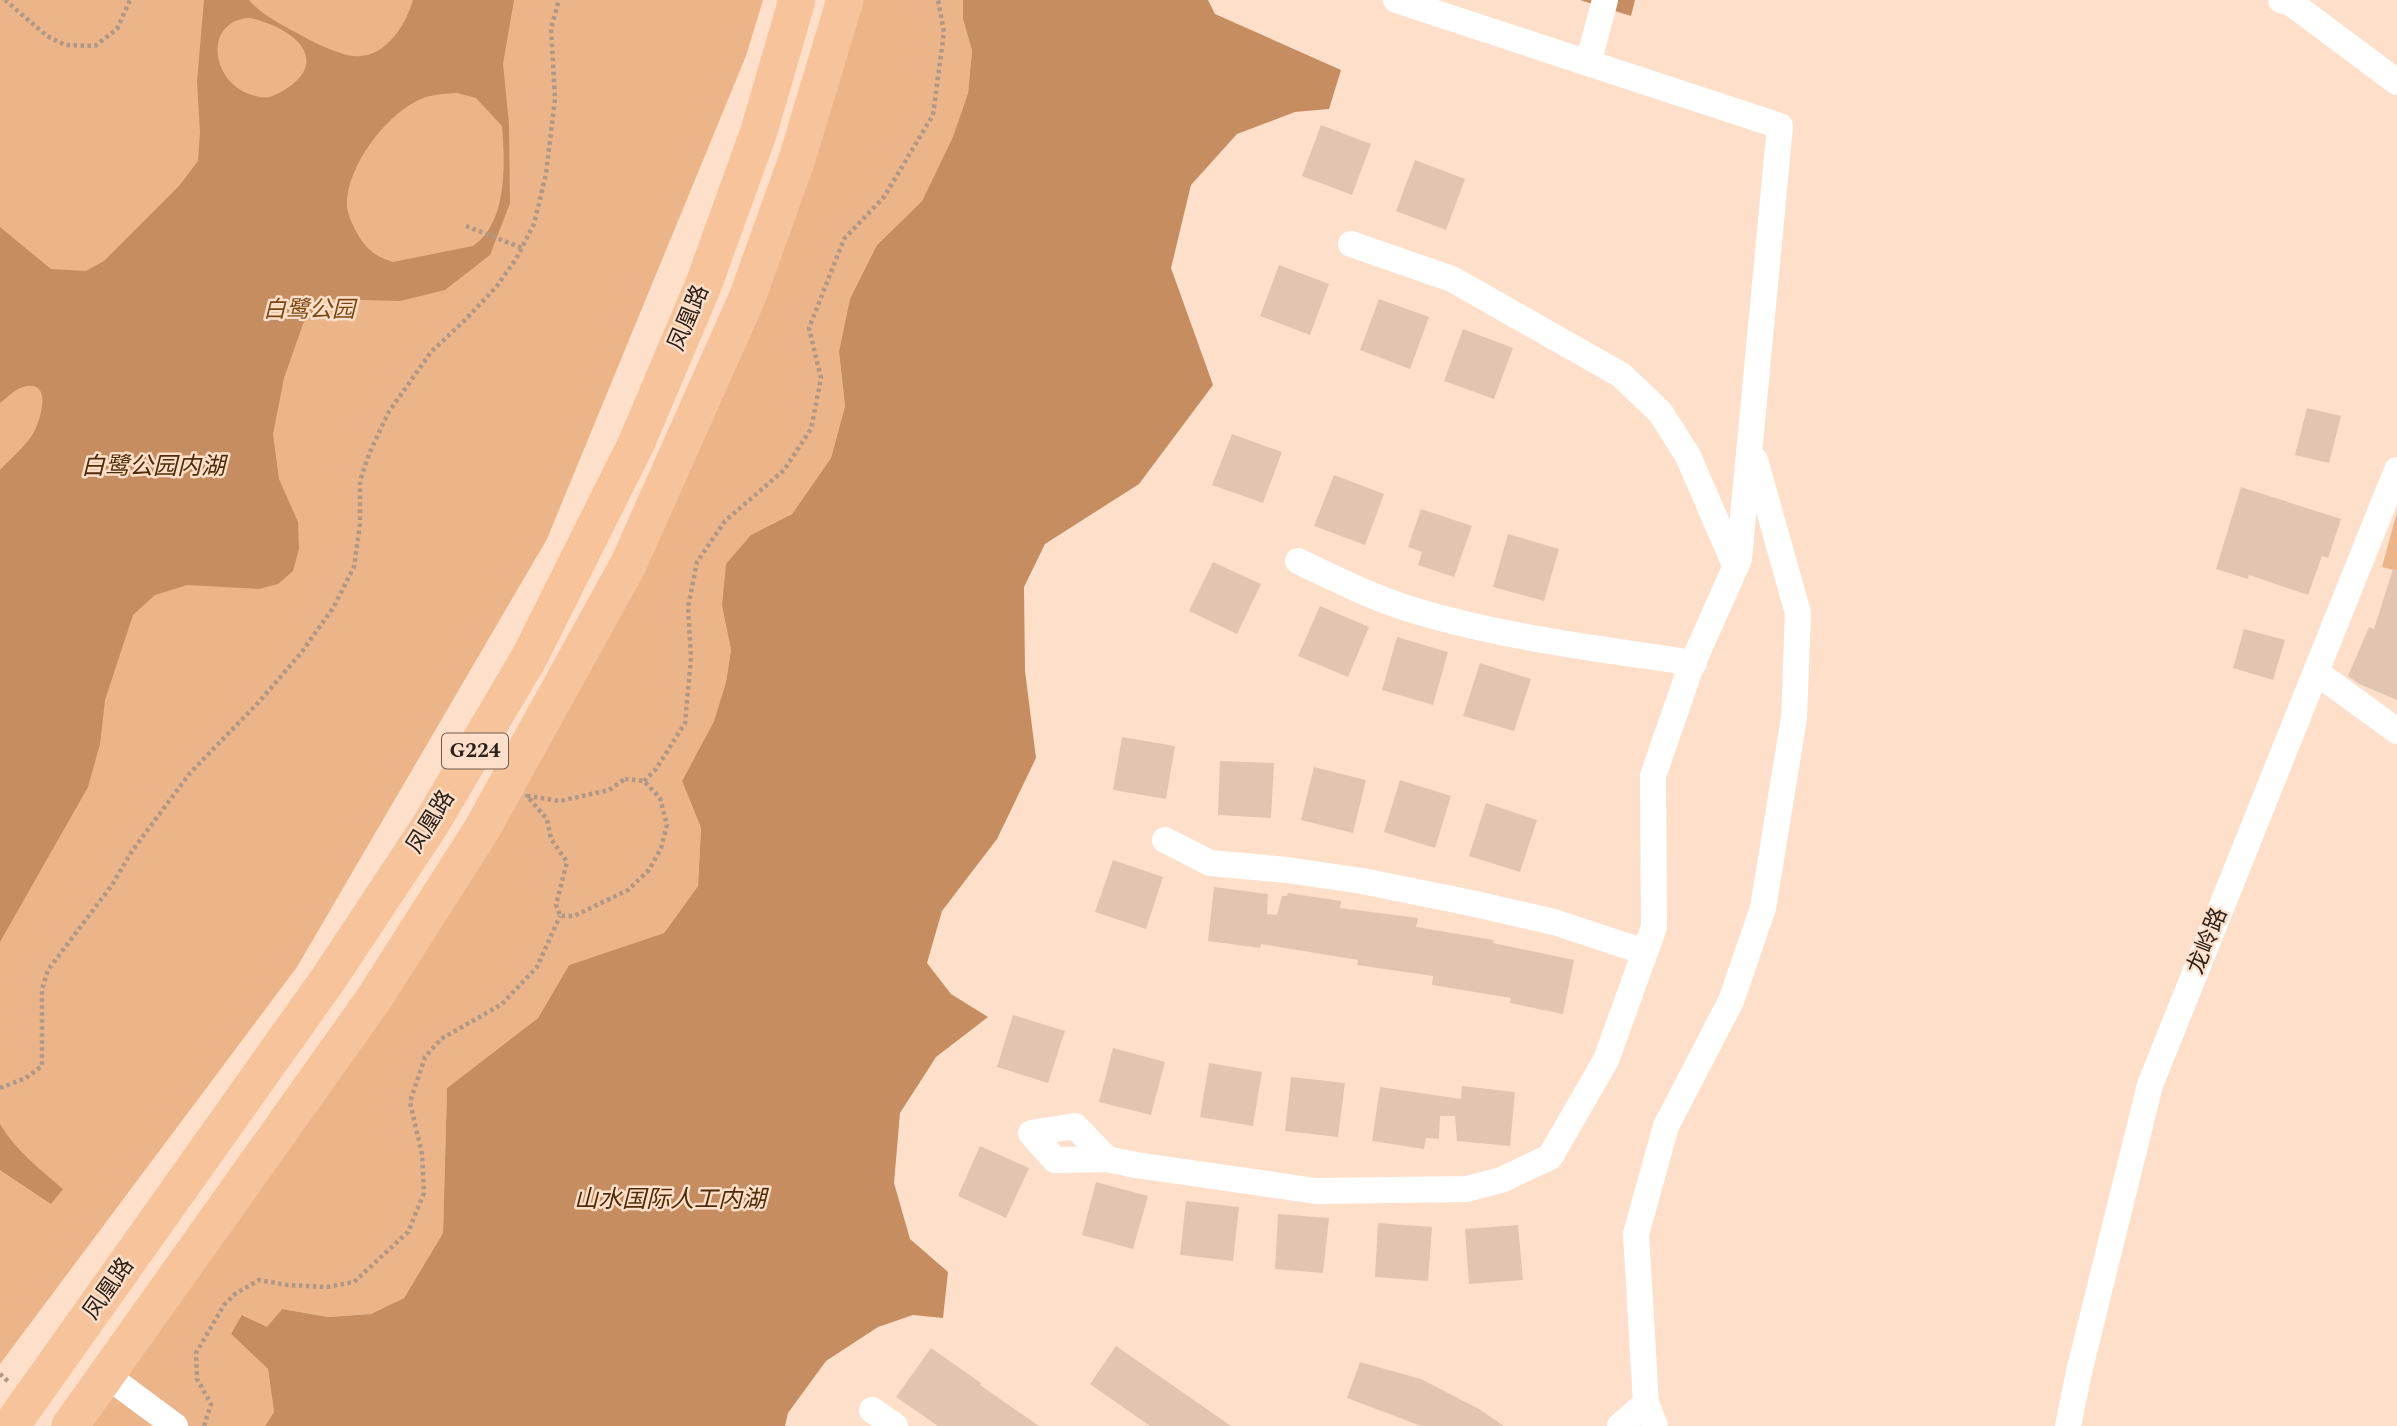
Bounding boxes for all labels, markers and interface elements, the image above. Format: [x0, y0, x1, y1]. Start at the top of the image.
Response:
street label: 凤凰路 [659, 279, 719, 357]
park label: 白鹭公园 [263, 293, 358, 328]
water label: 白鹭公园内湖 [81, 449, 229, 485]
road number: G224 [442, 734, 508, 768]
street label: 凤凰路 [398, 783, 464, 861]
street label: 龙岭路 [2179, 902, 2237, 980]
water label: 山水国际人工内湖 [574, 1182, 770, 1218]
street label: 凤凰路 [75, 1251, 143, 1327]

